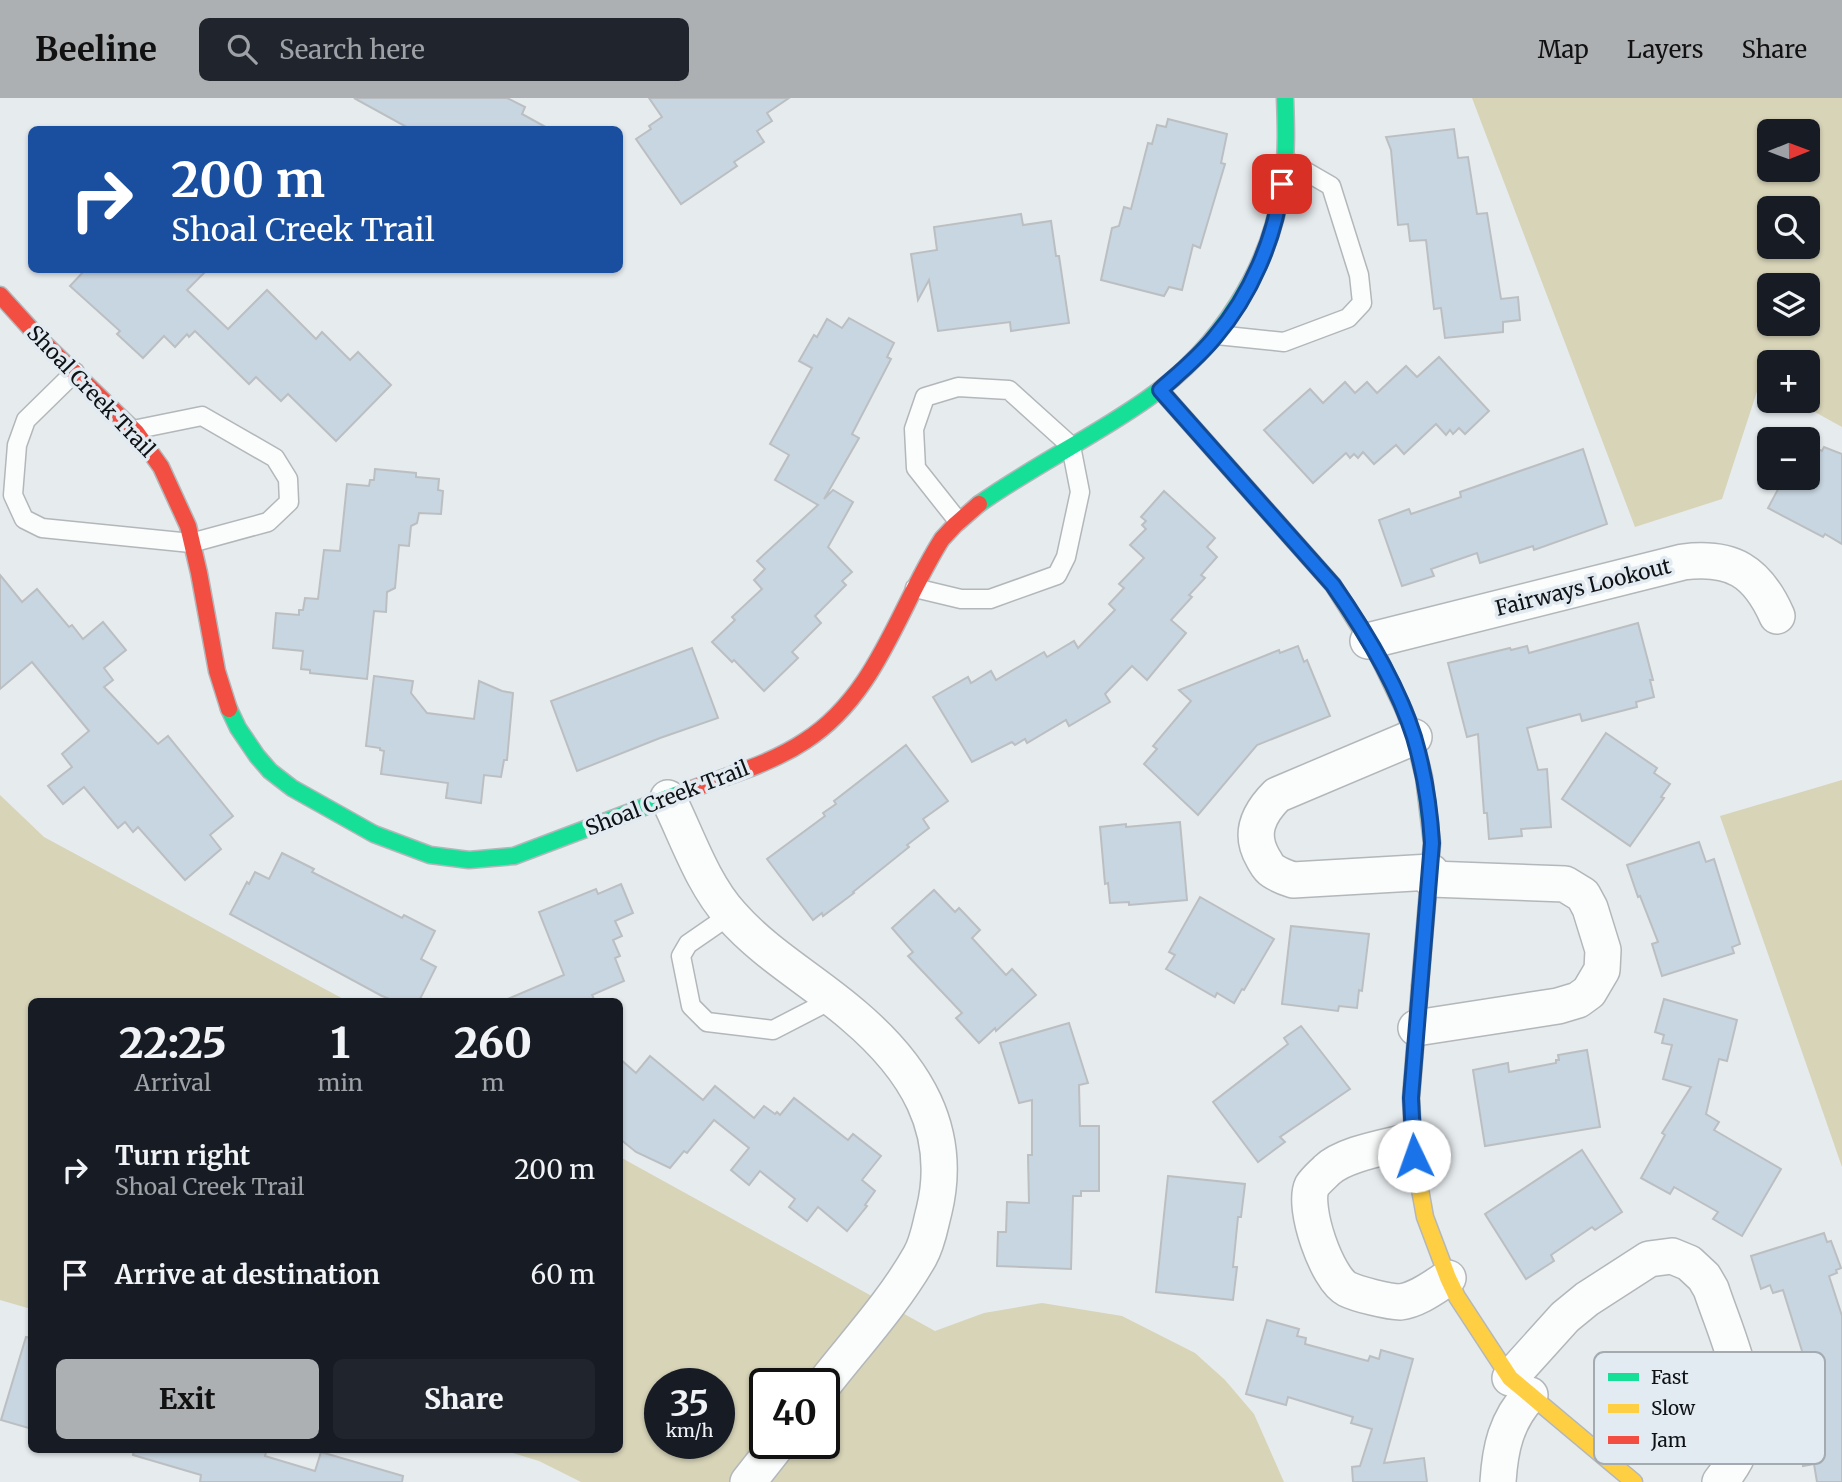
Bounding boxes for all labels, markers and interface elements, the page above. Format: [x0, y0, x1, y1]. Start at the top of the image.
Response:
search box [199, 18, 689, 81]
text: Beeline [35, 29, 157, 70]
icon: search [223, 30, 261, 68]
text: Search here [279, 33, 425, 66]
text: Map [1538, 34, 1589, 65]
text: Layers [1627, 34, 1703, 65]
text: Share [1741, 34, 1807, 65]
north arrow [1757, 119, 1820, 182]
map controls [1757, 119, 1820, 490]
text: 200 m [171, 149, 325, 210]
icon: right [56, 154, 147, 245]
pin [1252, 154, 1312, 214]
icon: arrive [1263, 165, 1301, 203]
button: search [1757, 196, 1820, 259]
text: Shoal Creek Trail [171, 210, 435, 250]
button: layers [1757, 273, 1820, 336]
street label: Shoal Creek Trail [21, 319, 161, 463]
button: + [1757, 350, 1820, 413]
button: − [1757, 427, 1820, 490]
street label: Fairways Lookout [1492, 552, 1674, 622]
street label: Shoal Creek Trail [581, 754, 753, 842]
text: 22:25 [119, 1017, 227, 1069]
text: 1 [331, 1017, 350, 1069]
text: 260 [454, 1017, 532, 1069]
text: Arrival [134, 1068, 211, 1097]
text: min [318, 1068, 363, 1097]
text: m [482, 1068, 504, 1097]
position arrow [1377, 1119, 1451, 1193]
text: Turn right [115, 1139, 250, 1172]
icon: right [56, 1151, 94, 1189]
text: 200 m [514, 1153, 595, 1186]
text: Shoal Creek Trail [115, 1172, 304, 1201]
icon: arrive [56, 1256, 94, 1294]
text: Arrive at destination [115, 1258, 380, 1291]
text: 60 m [531, 1258, 595, 1291]
legend [1594, 1352, 1825, 1464]
button: Exit [56, 1359, 319, 1439]
button: Share [333, 1359, 595, 1439]
text: Fast [1651, 1365, 1689, 1389]
speed limit sign: 40 [749, 1368, 840, 1459]
text: 35 [670, 1382, 709, 1426]
text: Slow [1651, 1396, 1696, 1420]
text: km/h [666, 1419, 713, 1442]
text: Jam [1650, 1428, 1687, 1452]

